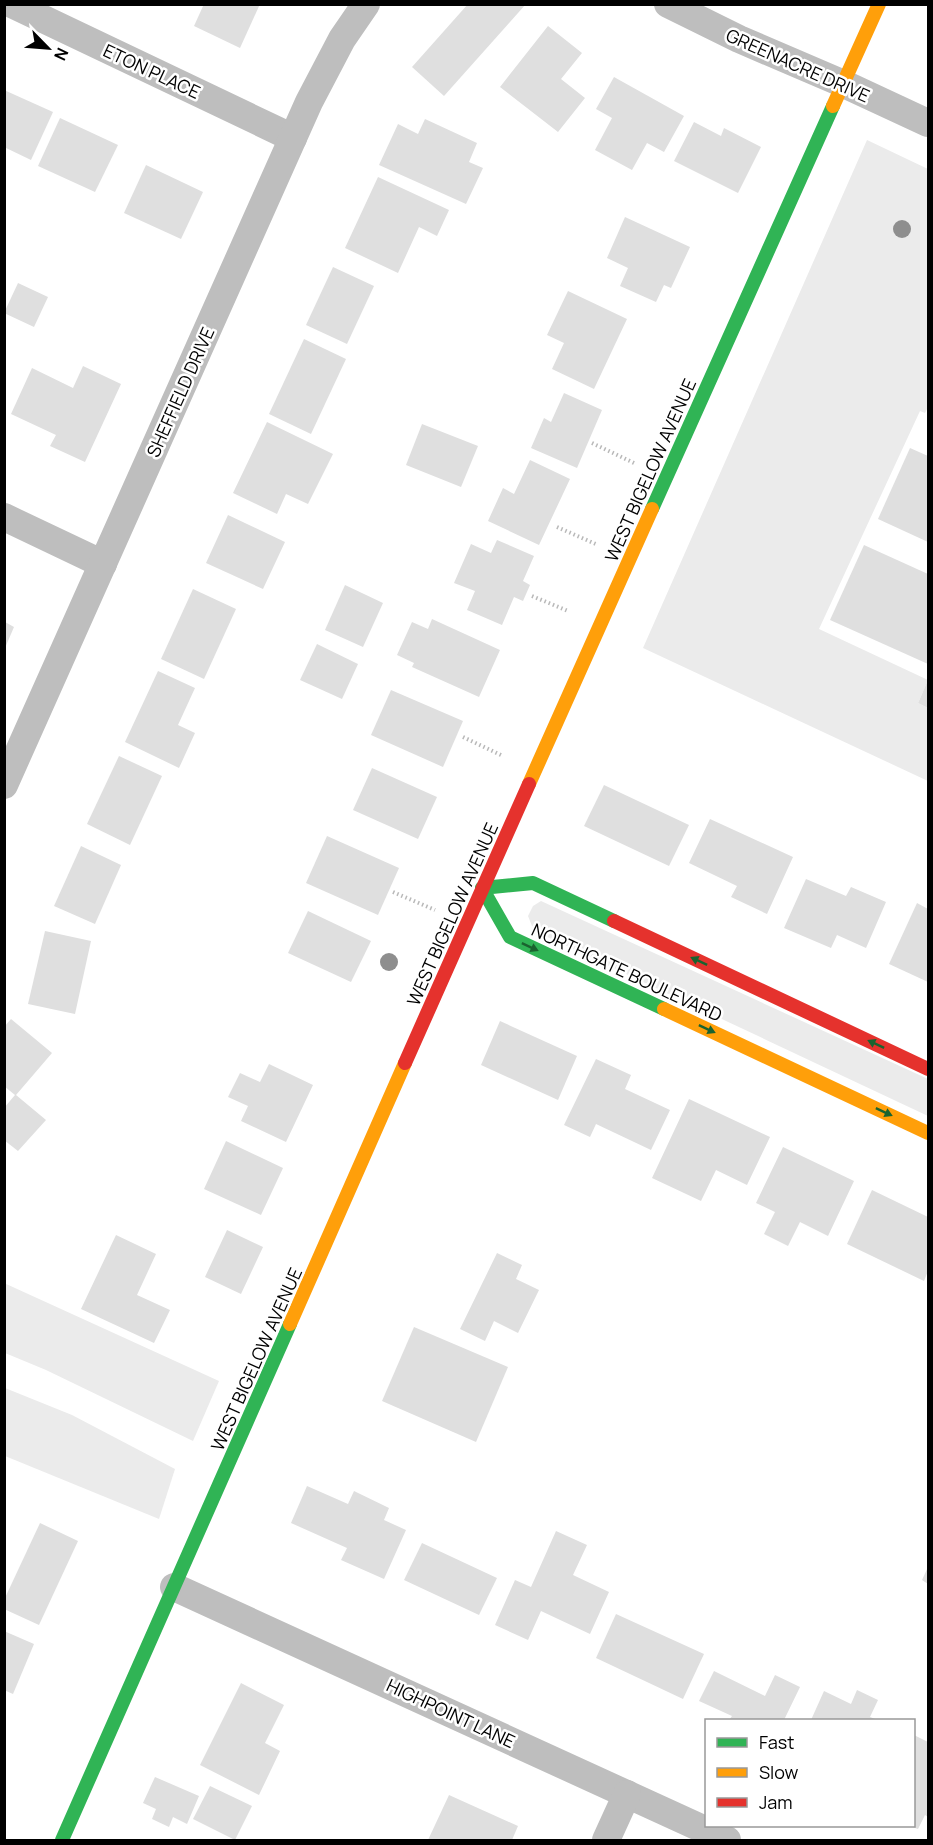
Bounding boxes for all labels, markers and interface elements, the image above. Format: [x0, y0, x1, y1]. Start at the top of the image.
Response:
north arrow [18, 18, 78, 78]
street label: GREENACRE DRIVE [722, 23, 874, 107]
street label: ETON PLACE [100, 38, 204, 104]
text: N [49, 44, 74, 64]
street label: SHEFFIELD DRIVE [141, 323, 219, 461]
street label: WEST BIGELOW AVENUE [599, 375, 701, 565]
street label: WEST BIGELOW AVENUE [401, 819, 503, 1009]
street label: NORTHGATE BOULEVARD [528, 917, 726, 1027]
one-way arrow [522, 942, 539, 951]
one-way arrow [691, 956, 708, 965]
one-way arrow [699, 1025, 716, 1034]
one-way arrow [867, 1039, 884, 1048]
one-way arrow [875, 1108, 892, 1117]
street label: WEST BIGELOW AVENUE [205, 1264, 307, 1454]
street label: HIGHPOINT LANE [383, 1673, 519, 1753]
legend [705, 1719, 915, 1827]
text: Fast [759, 1730, 794, 1754]
text: Slow [759, 1760, 799, 1784]
text: Jam [759, 1790, 793, 1814]

